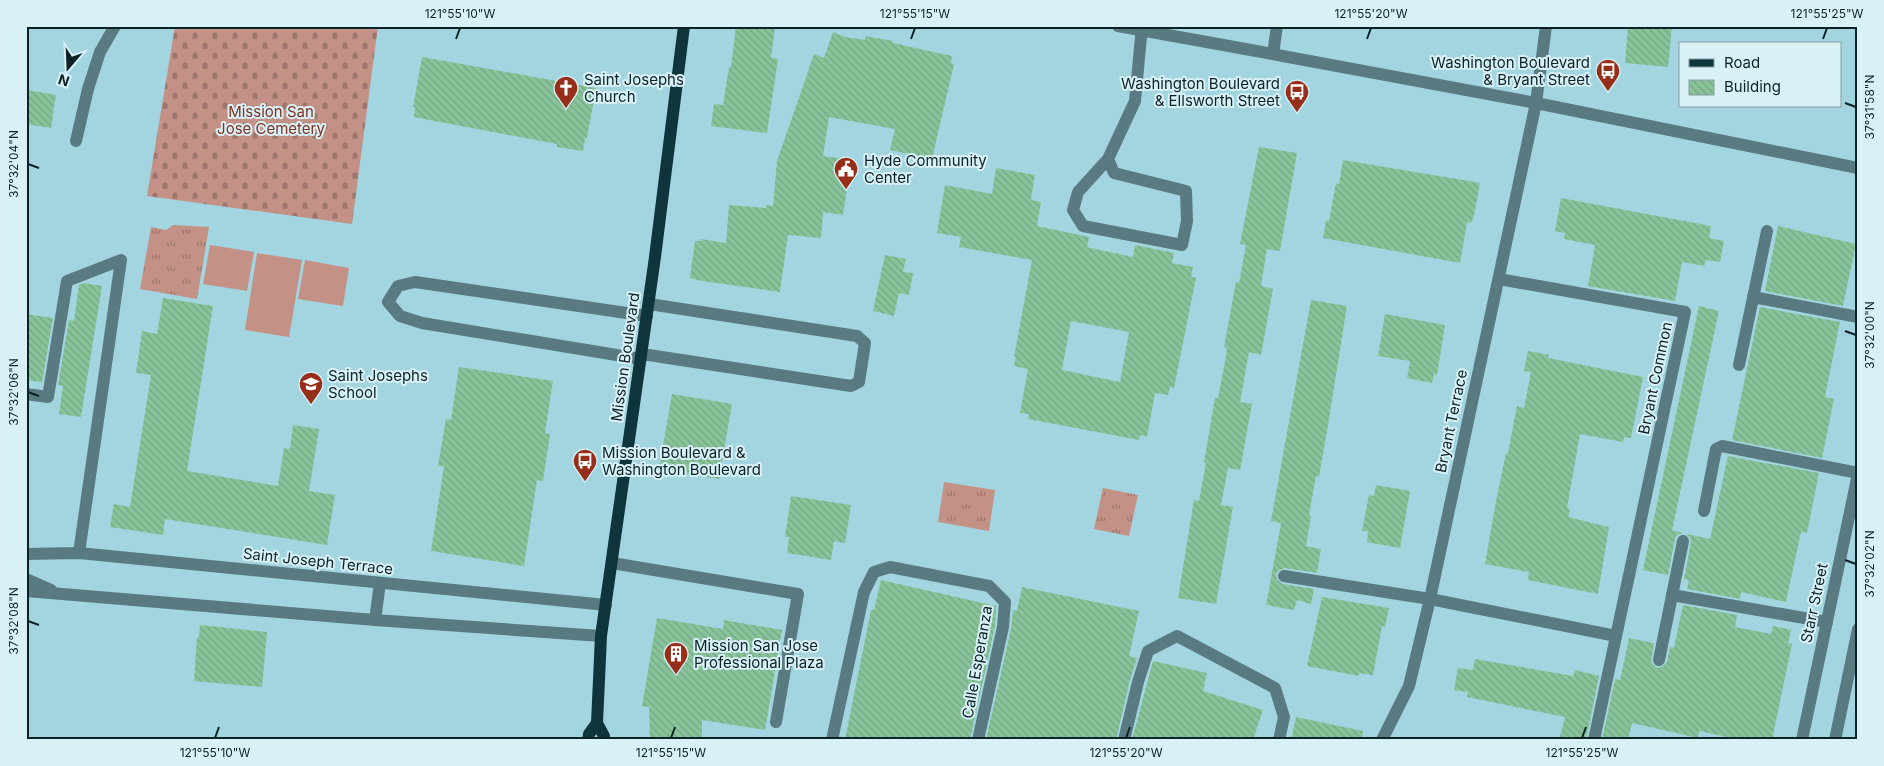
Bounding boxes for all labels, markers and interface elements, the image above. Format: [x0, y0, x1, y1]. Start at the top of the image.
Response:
text: 121°55'10"W [425, 6, 495, 21]
text: 121°55'15"W [880, 6, 950, 21]
text: 121°55'20"W [1334, 6, 1408, 21]
text: 121°55'25"W [1791, 6, 1864, 21]
north arrow [42, 42, 92, 92]
legend [1679, 42, 1842, 108]
place label: Washington Boulevard & Bryant Street [1431, 53, 1590, 89]
text: Road [1724, 53, 1760, 72]
bus stop icon: Washington Boulevard & Bryant Street [1595, 58, 1621, 92]
place label: Saint Josephs Church [584, 70, 684, 106]
text: N [56, 71, 71, 91]
place label: Washington Boulevard & Ellsworth Street [1121, 74, 1280, 110]
church icon: Saint Josephs Church [553, 75, 579, 109]
text: 37°31'58"N [1862, 75, 1877, 139]
text: Building [1724, 77, 1781, 96]
bus stop icon: Washington Boulevard & Ellsworth Street [1284, 79, 1310, 113]
park label: Mission San Jose Cemetery [217, 102, 325, 138]
text: 37°32'04"N [6, 130, 21, 198]
place label: Hyde Community Center [864, 151, 987, 187]
public building icon: Hyde Community Center [833, 156, 859, 190]
street label: Mission Boulevard [607, 291, 643, 423]
text: 37°32'00"N [1862, 301, 1877, 369]
street label: Bryant Common [1634, 320, 1676, 436]
text: 37°32'06"N [6, 358, 21, 426]
place label: Saint Josephs School [328, 366, 428, 402]
street label: Bryant Terrace [1431, 368, 1471, 474]
school or university icon: Saint Josephs School [298, 371, 324, 405]
place label: Mission Boulevard & Washington Boulevard [602, 443, 761, 479]
bus stop icon: Mission Boulevard & Washington Boulevard [572, 448, 598, 482]
text: 37°32'02"N [1862, 530, 1877, 598]
street label: Saint Joseph Terrace [242, 544, 394, 578]
street label: Starr Street [1796, 561, 1832, 645]
text: 37°32'08"N [6, 587, 21, 655]
street label: Calle Esperanza [958, 604, 996, 720]
place label: Mission San Jose Professional Plaza [694, 636, 824, 672]
building icon: Mission San Jose Professional Plaza [663, 641, 689, 675]
text: 121°55'10"W [180, 745, 250, 760]
text: 121°55'15"W [636, 745, 706, 760]
text: 121°55'20"W [1089, 745, 1163, 760]
text: 121°55'25"W [1546, 745, 1619, 760]

